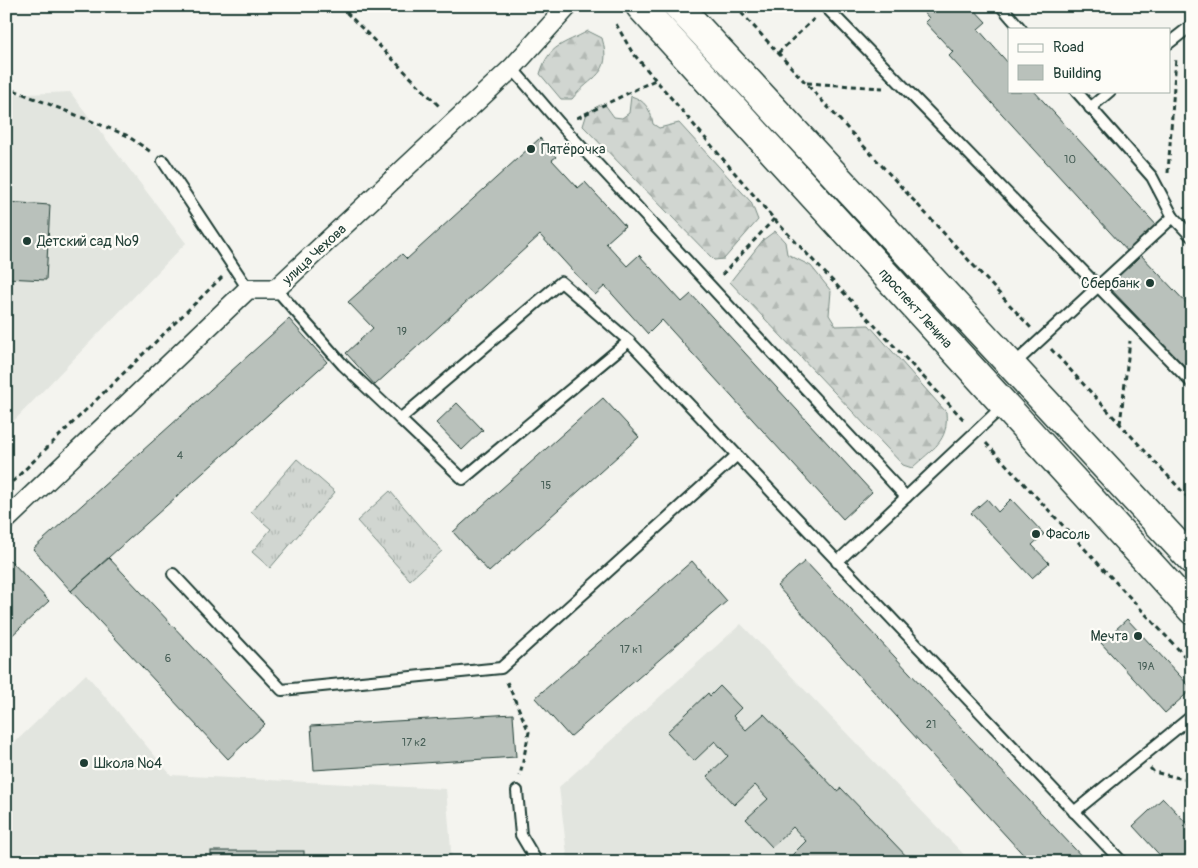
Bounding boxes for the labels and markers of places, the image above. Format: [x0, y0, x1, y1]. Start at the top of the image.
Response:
place label: Пятёрочка [541, 141, 605, 158]
marker: Пятёрочка [525, 143, 537, 155]
place label: Детский сад №9 [36, 233, 139, 250]
marker: Детский сад №9 [21, 235, 33, 247]
place label: Сбербанк [1081, 275, 1140, 292]
marker: Сбербанк [1144, 277, 1156, 289]
place label: Фасоль [1046, 526, 1090, 543]
marker: Фасоль [1030, 528, 1042, 540]
place label: Мечта [1090, 628, 1128, 645]
marker: Мечта [1132, 630, 1144, 642]
place label: Школа №4 [94, 755, 162, 772]
marker: Школа №4 [78, 757, 90, 769]

